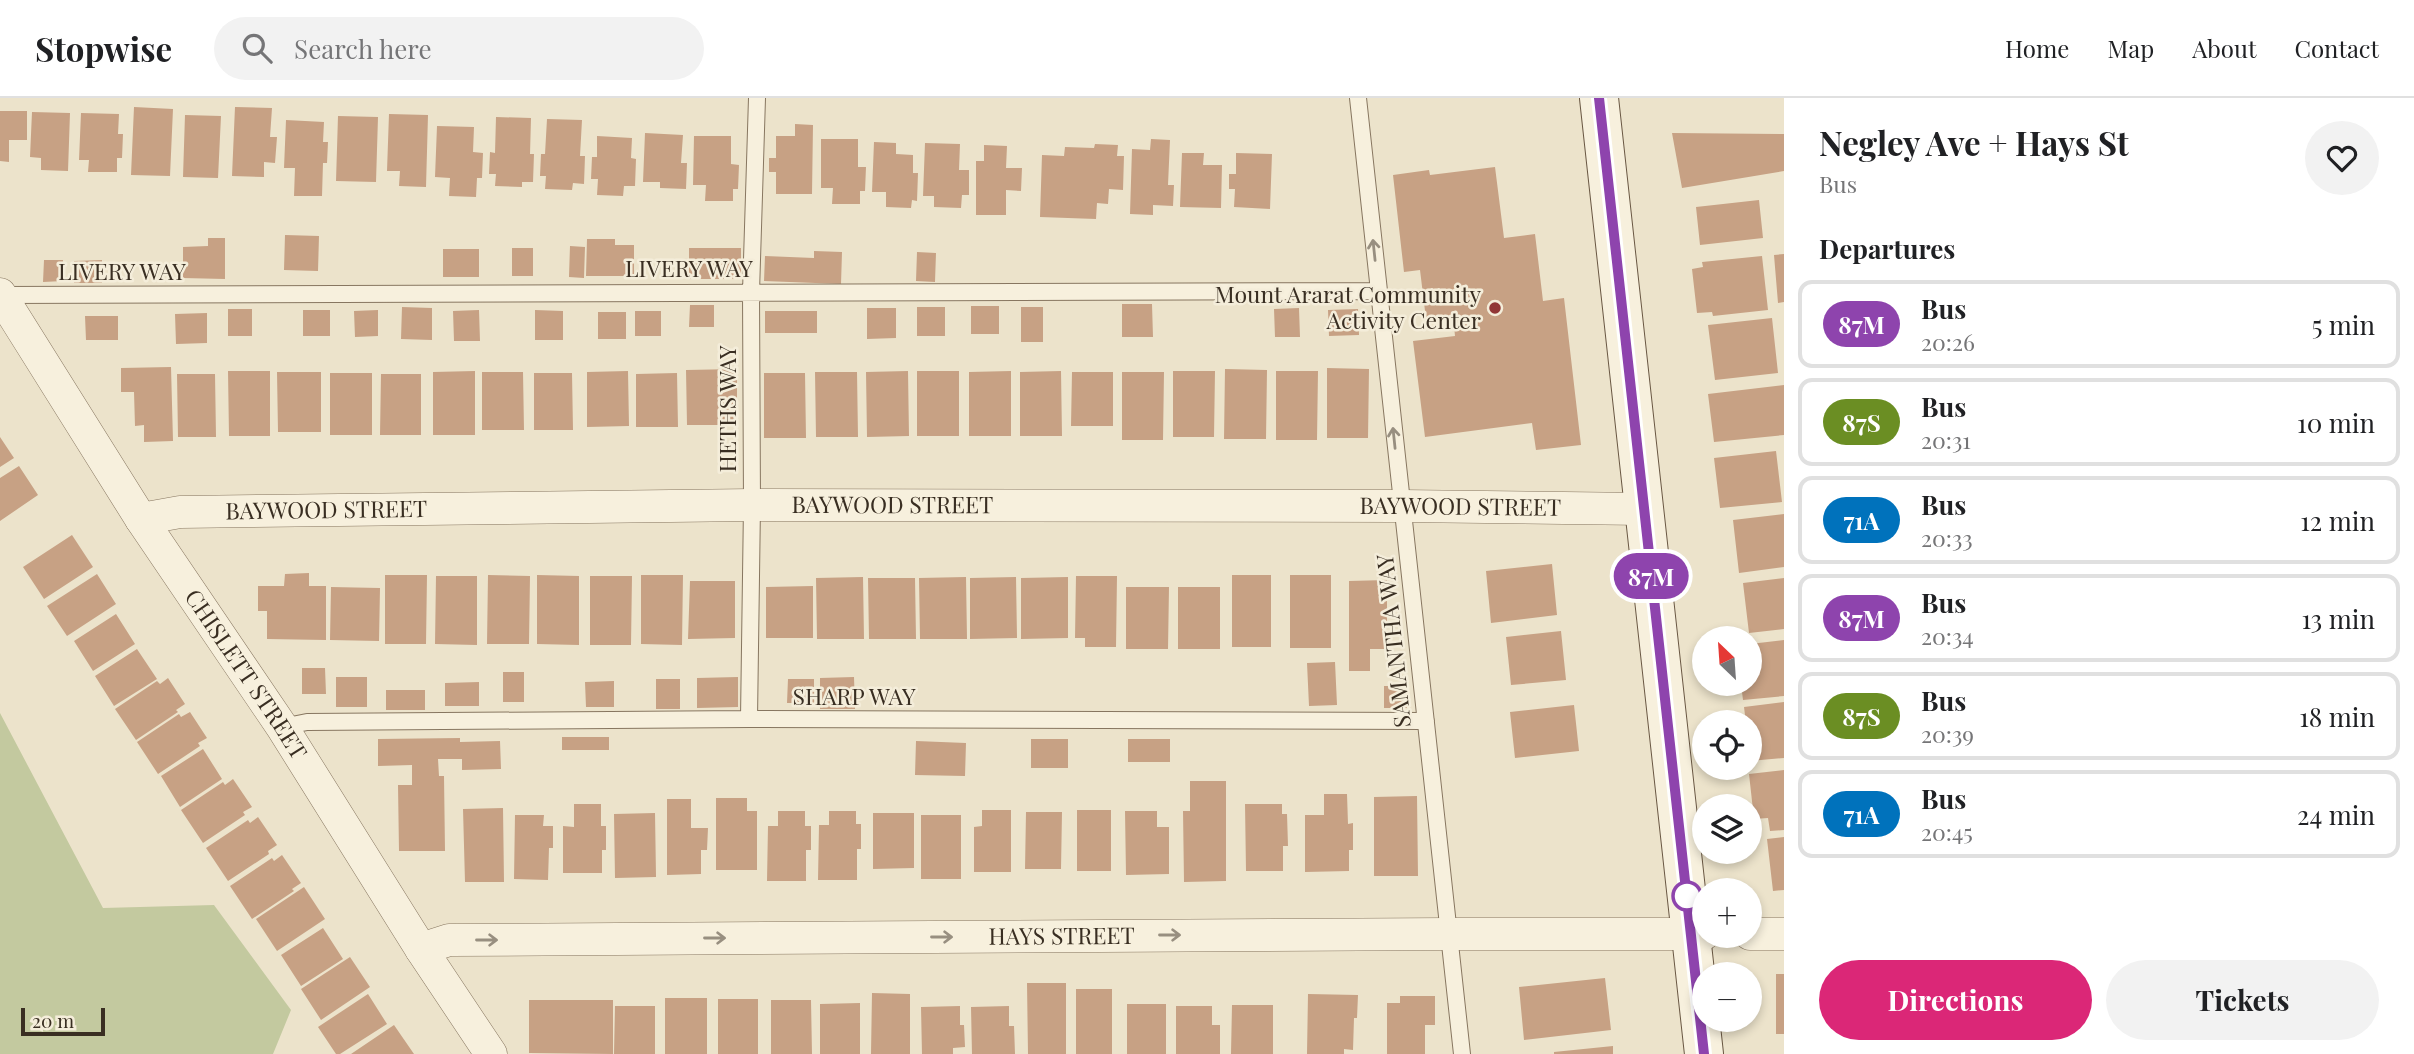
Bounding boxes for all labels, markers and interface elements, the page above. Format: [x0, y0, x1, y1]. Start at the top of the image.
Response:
search box [214, 17, 704, 80]
text: Stopwise [35, 26, 172, 70]
icon: search [238, 29, 276, 67]
text: Search here [294, 31, 432, 66]
text: Home [2005, 32, 2069, 64]
text: Map [2107, 32, 2154, 64]
text: About [2192, 32, 2256, 64]
text: Contact [2294, 32, 2379, 64]
text: Negley Ave + Hays St [1819, 120, 2129, 164]
button: heart [2305, 121, 2379, 195]
text: Bus [1819, 168, 1857, 199]
text: Departures [1819, 231, 1955, 266]
one-way arrow [1367, 239, 1380, 262]
street label: LIVERY WAY [625, 252, 753, 283]
street label: LIVERY WAY [58, 255, 186, 286]
place label: Mount Ararat Community Activity Center [1215, 278, 1481, 335]
text: Bus [1921, 291, 1966, 326]
marker: Mount Ararat Community Activity Center [1487, 300, 1503, 316]
text: 5 min [2312, 307, 2375, 342]
text: 87M [1838, 308, 1885, 340]
text: 20:26 [1921, 326, 1975, 357]
street label: HETHS WAY [711, 345, 742, 472]
text: Bus [1921, 389, 1966, 424]
text: 10 min [2297, 405, 2375, 440]
text: 87S [1842, 406, 1881, 438]
text: 20:31 [1921, 424, 1971, 455]
one-way arrow [1388, 427, 1401, 450]
text: Bus [1921, 487, 1966, 522]
street label: BAYWOOD STREET [791, 488, 993, 519]
street label: BAYWOOD STREET [1359, 489, 1561, 522]
street label: BAYWOOD STREET [225, 492, 427, 525]
text: 12 min [2300, 503, 2375, 538]
text: 71A [1843, 504, 1880, 536]
text: 20:33 [1921, 522, 1973, 553]
street label: SAMANTHA WAY [1368, 553, 1417, 729]
line badge: 87M [1611, 553, 1691, 599]
text: 87M [1628, 560, 1674, 592]
street label: CHISLETT STREET [179, 582, 315, 765]
text: Bus [1921, 585, 1966, 620]
text: 13 min [2301, 601, 2375, 636]
text: 87M [1838, 602, 1885, 634]
text: 20:34 [1921, 620, 1974, 651]
north arrow [1692, 626, 1762, 696]
map controls [1692, 626, 1762, 1032]
street label: SHARP WAY [792, 680, 916, 711]
text: Bus [1921, 683, 1966, 718]
text: 18 min [2299, 699, 2375, 734]
text: 87S [1842, 700, 1881, 732]
button: locate [1692, 710, 1762, 780]
text: 20:39 [1921, 718, 1974, 749]
text: Bus [1921, 781, 1966, 816]
button: layers [1692, 794, 1762, 864]
text: 24 min [2297, 797, 2375, 832]
text: 71A [1843, 798, 1880, 830]
text: 20:45 [1921, 816, 1973, 847]
button: + [1692, 878, 1762, 948]
unlabelled marker [1672, 881, 1702, 911]
street label: HAYS STREET [988, 919, 1135, 951]
one-way arrow [1158, 928, 1181, 942]
one-way arrow [931, 930, 954, 944]
one-way arrow [703, 931, 726, 945]
one-way arrow [476, 933, 499, 946]
button: Directions [1819, 960, 2092, 1040]
button: Tickets [2106, 960, 2379, 1040]
button: − [1692, 962, 1762, 1032]
scale bar [21, 1005, 105, 1037]
text: 20 m [32, 1007, 74, 1033]

